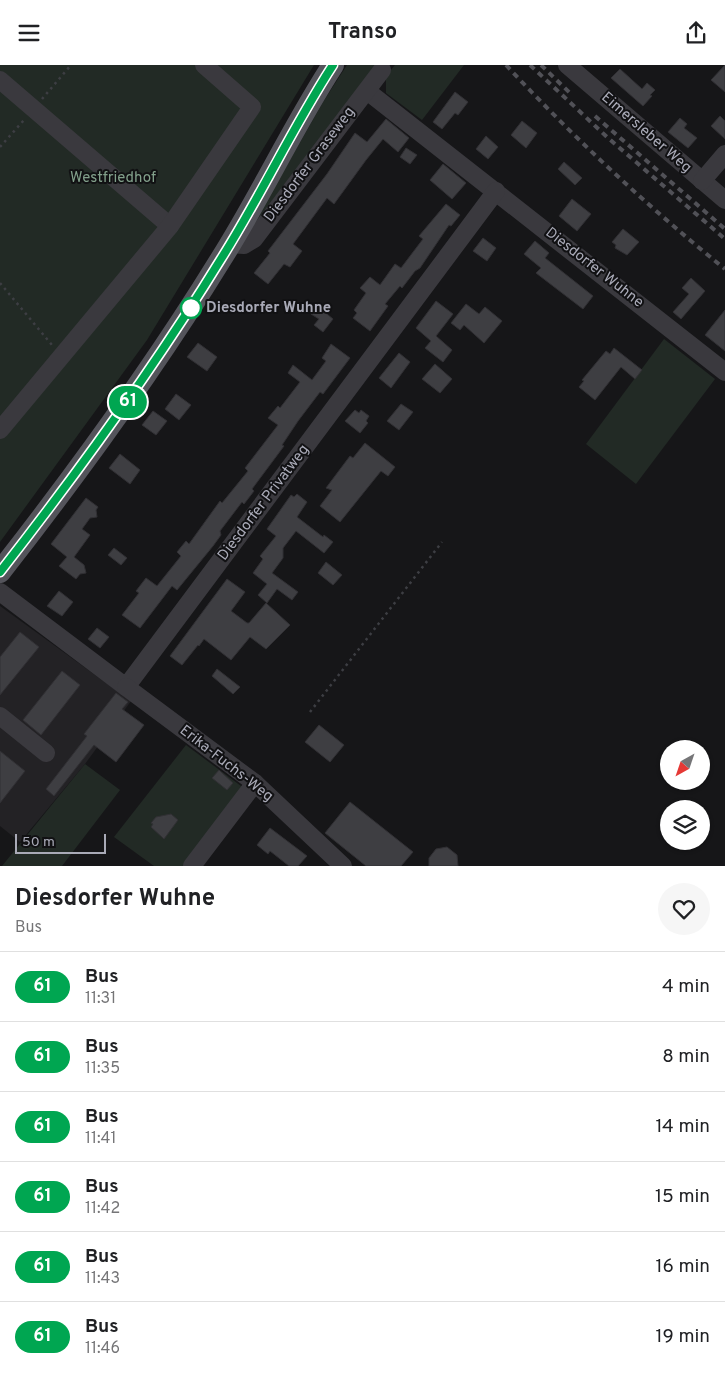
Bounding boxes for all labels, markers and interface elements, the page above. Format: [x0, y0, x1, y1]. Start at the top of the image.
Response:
icon: menu [15, 19, 43, 47]
text: Transo [328, 19, 397, 46]
icon: share [682, 19, 710, 47]
street label: Eimersleber Weg [597, 89, 695, 177]
street label: Diesdorfer Graseweg [260, 104, 360, 226]
park label: Westfriedhof [70, 169, 156, 188]
street label: Diesdorfer Wuhne [541, 224, 647, 312]
marker: Diesdorfer Wuhne [180, 297, 202, 319]
place label: Diesdorfer Wuhne [206, 299, 331, 318]
line badge: 61 [106, 386, 150, 418]
text: 61 [119, 390, 137, 413]
street label: Diesdorfer Privatweg [214, 441, 314, 565]
street label: Erika-Fuchs-Weg [175, 721, 277, 807]
north arrow [660, 740, 710, 790]
map controls [660, 740, 710, 850]
button: layers [660, 800, 710, 850]
scale bar [15, 831, 106, 854]
text: 50 m [22, 834, 55, 851]
button: heart [658, 883, 710, 935]
text: Diesdorfer Wuhne [15, 884, 215, 914]
text: Bus [15, 918, 42, 938]
text: Bus [85, 965, 119, 989]
text: 61 [33, 975, 52, 998]
text: 4 min [662, 975, 710, 999]
text: 11:31 [85, 989, 116, 1009]
text: Bus [85, 1035, 119, 1059]
text: 61 [33, 1045, 52, 1068]
text: 8 min [662, 1045, 710, 1069]
text: 11:35 [85, 1059, 120, 1079]
text: Bus [85, 1105, 119, 1129]
text: 61 [33, 1115, 52, 1138]
text: 14 min [655, 1115, 710, 1139]
text: 11:41 [85, 1129, 116, 1149]
text: Bus [85, 1175, 119, 1199]
text: 61 [33, 1185, 52, 1208]
text: 15 min [655, 1185, 710, 1209]
text: 11:42 [85, 1199, 120, 1219]
text: Bus [85, 1245, 119, 1269]
text: 61 [33, 1255, 52, 1278]
text: 16 min [655, 1255, 710, 1279]
text: 11:43 [85, 1269, 120, 1289]
text: Bus [85, 1315, 119, 1339]
text: 61 [33, 1325, 52, 1348]
text: 19 min [655, 1325, 710, 1349]
text: 11:46 [85, 1339, 120, 1359]

